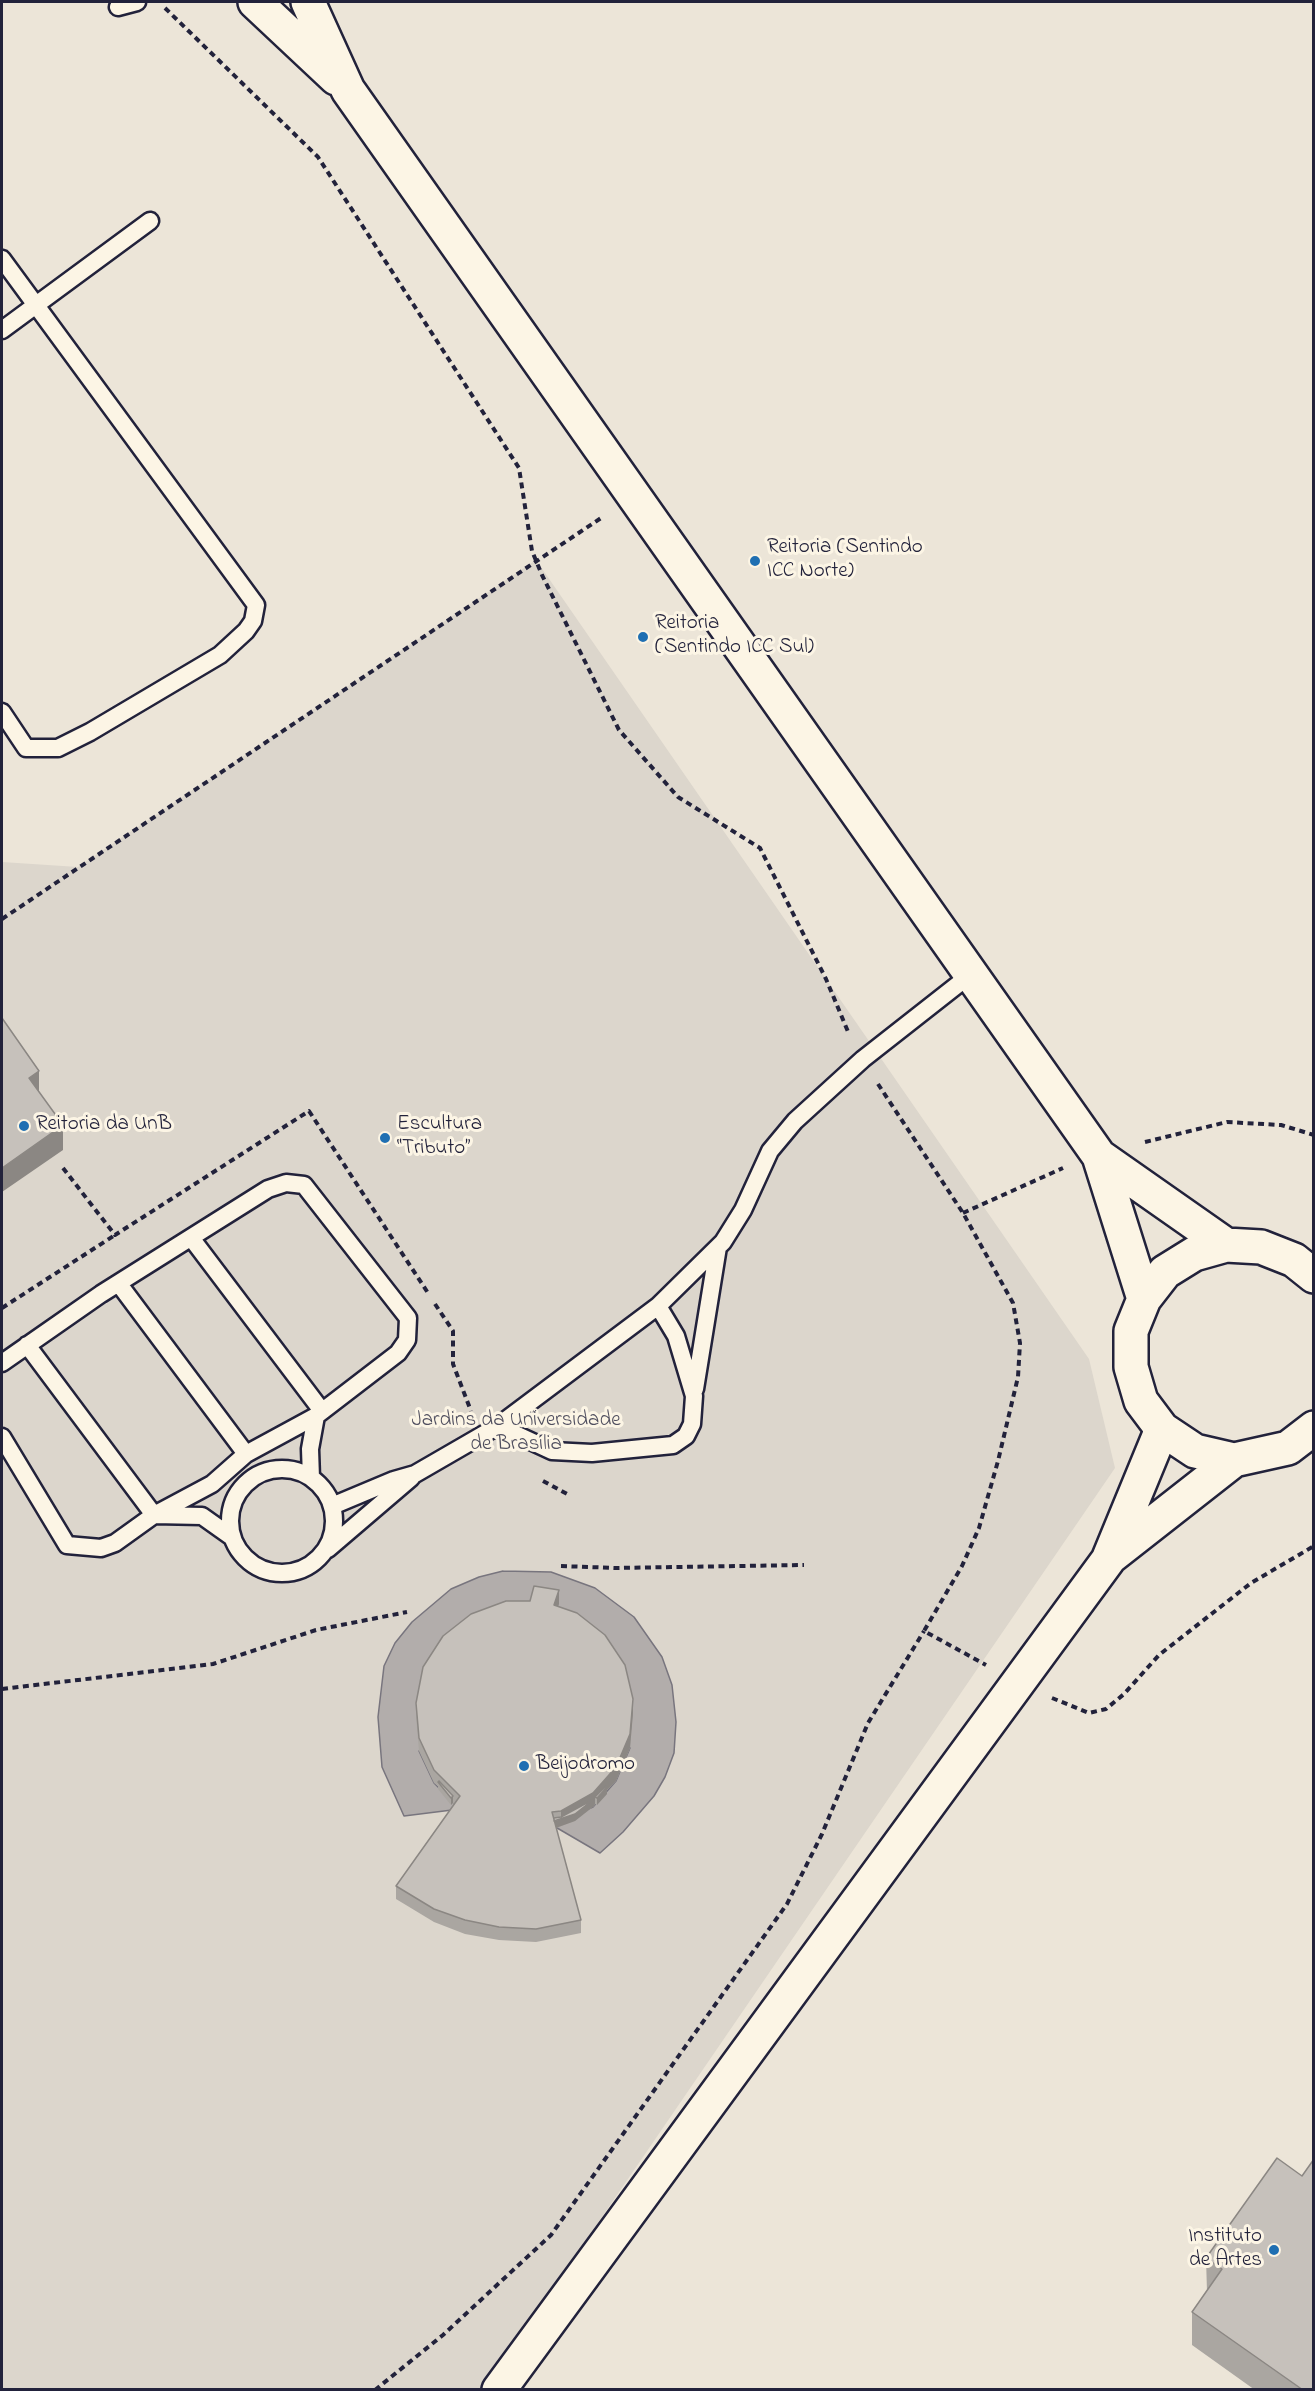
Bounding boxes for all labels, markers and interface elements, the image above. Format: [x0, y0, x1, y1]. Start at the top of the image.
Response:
place label: Reitoria (Sentindo ICC Norte) [767, 536, 923, 586]
marker: Reitoria (Sentindo ICC Norte) [748, 554, 762, 568]
place label: Reitoria (Sentindo ICC Sul) [655, 612, 814, 662]
marker: Reitoria (Sentindo ICC Sul) [636, 630, 650, 644]
place label: Reitoria da UnB [36, 1113, 172, 1139]
place label: Escultura “Tributo” [397, 1113, 482, 1163]
marker: Reitoria da UnB [17, 1119, 31, 1133]
marker: Escultura “Tributo” [378, 1131, 392, 1145]
park label: Jardins da Universidade de Brasília [411, 1409, 621, 1459]
place label: Beijodromo [536, 1753, 635, 1779]
marker: Beijodromo [517, 1759, 531, 1773]
place label: Instituto de Artes [1188, 2225, 1262, 2275]
marker: Instituto de Artes [1267, 2243, 1281, 2257]

